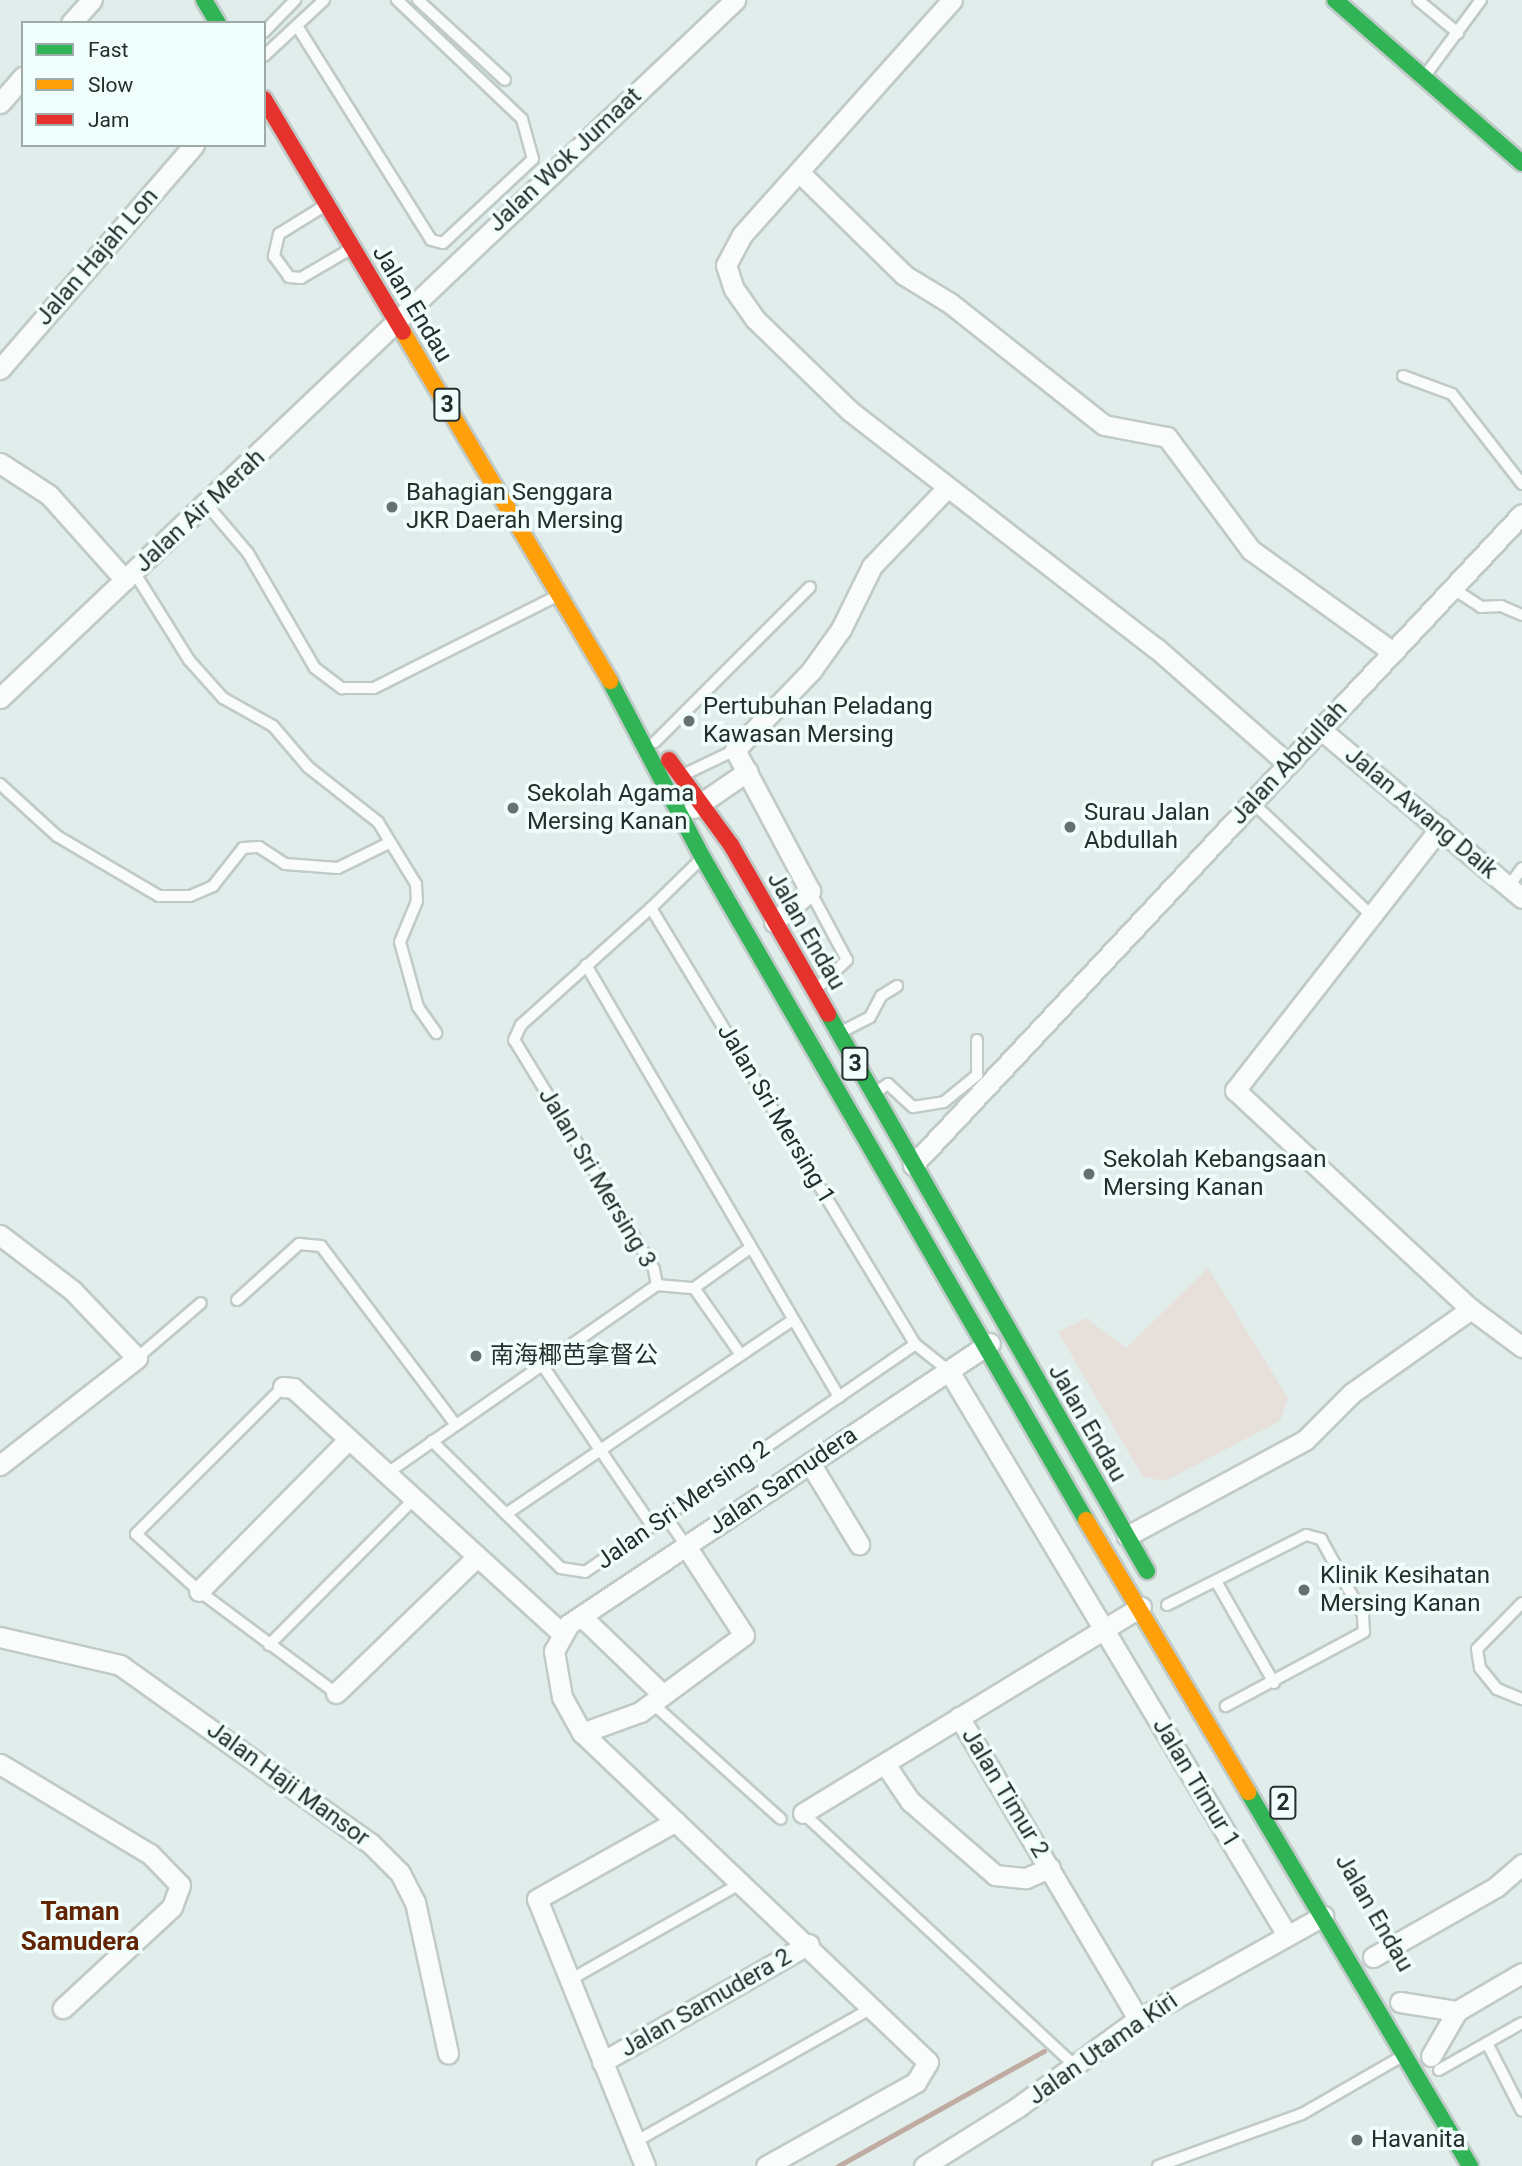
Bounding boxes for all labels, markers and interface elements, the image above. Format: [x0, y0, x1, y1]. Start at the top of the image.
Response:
legend [21, 21, 266, 147]
text: Fast [88, 38, 128, 62]
text: Slow [88, 73, 133, 97]
street label: Jalan Wok Jumaat [483, 82, 647, 238]
text: Jam [88, 108, 129, 132]
street label: Jalan Hajah Lon [30, 182, 164, 332]
street label: Jalan Endau [366, 240, 458, 368]
road number: 3 [433, 386, 461, 424]
street label: Jalan Air Merah [129, 443, 271, 579]
place label: Bahagian Senggara JKR Daerah Mersing [406, 479, 623, 535]
marker: Bahagian Senggara JKR Daerah Mersing [384, 499, 400, 515]
place label: Pertubuhan Peladang Kawasan Mersing [703, 693, 933, 749]
street label: Jalan Abdullah [1225, 695, 1353, 831]
marker: Pertubuhan Peladang Kawasan Mersing [681, 713, 697, 729]
street label: Jalan Awang Daik [1339, 741, 1503, 885]
place label: Sekolah Agama Mersing Kanan [527, 780, 694, 836]
place label: Surau Jalan Abdullah [1084, 799, 1210, 855]
marker: Sekolah Agama Mersing Kanan [505, 800, 521, 816]
marker: Surau Jalan Abdullah [1062, 819, 1078, 835]
street label: Jalan Endau [761, 867, 851, 995]
street label: Jalan Sri Mersing 1 [711, 1019, 841, 1209]
road number: 3 [841, 1044, 869, 1084]
street label: Jalan Sri Mersing 3 [532, 1083, 662, 1273]
place label: Sekolah Kebangsaan Mersing Kanan [1103, 1146, 1326, 1202]
marker: Sekolah Kebangsaan Mersing Kanan [1081, 1166, 1097, 1182]
place label: 南海椰芭拿督公 [490, 1342, 658, 1370]
marker: 南海椰芭拿督公 [468, 1348, 484, 1364]
street label: Jalan Endau [1042, 1359, 1132, 1487]
street label: Jalan Samudera [703, 1421, 863, 1541]
street label: Jalan Sri Mersing 2 [591, 1434, 775, 1576]
place label: Klinik Kesihatan Mersing Kanan [1320, 1562, 1490, 1618]
marker: Klinik Kesihatan Mersing Kanan [1294, 1580, 1314, 1600]
street label: Jalan Timur 1 [1146, 1713, 1246, 1853]
street label: Jalan Haji Mansor [201, 1715, 375, 1853]
street label: Jalan Timur 2 [955, 1723, 1055, 1863]
road number: 2 [1269, 1784, 1297, 1822]
street label: Jalan Endau [1329, 1849, 1419, 1977]
district label: Taman Samudera [21, 1896, 139, 1958]
street label: Jalan Samudera 2 [615, 1942, 797, 2064]
street label: Jalan Utama Kiri [1023, 1987, 1183, 2111]
place label: Havanita [1371, 2126, 1466, 2154]
marker: Havanita [1349, 2132, 1365, 2148]

